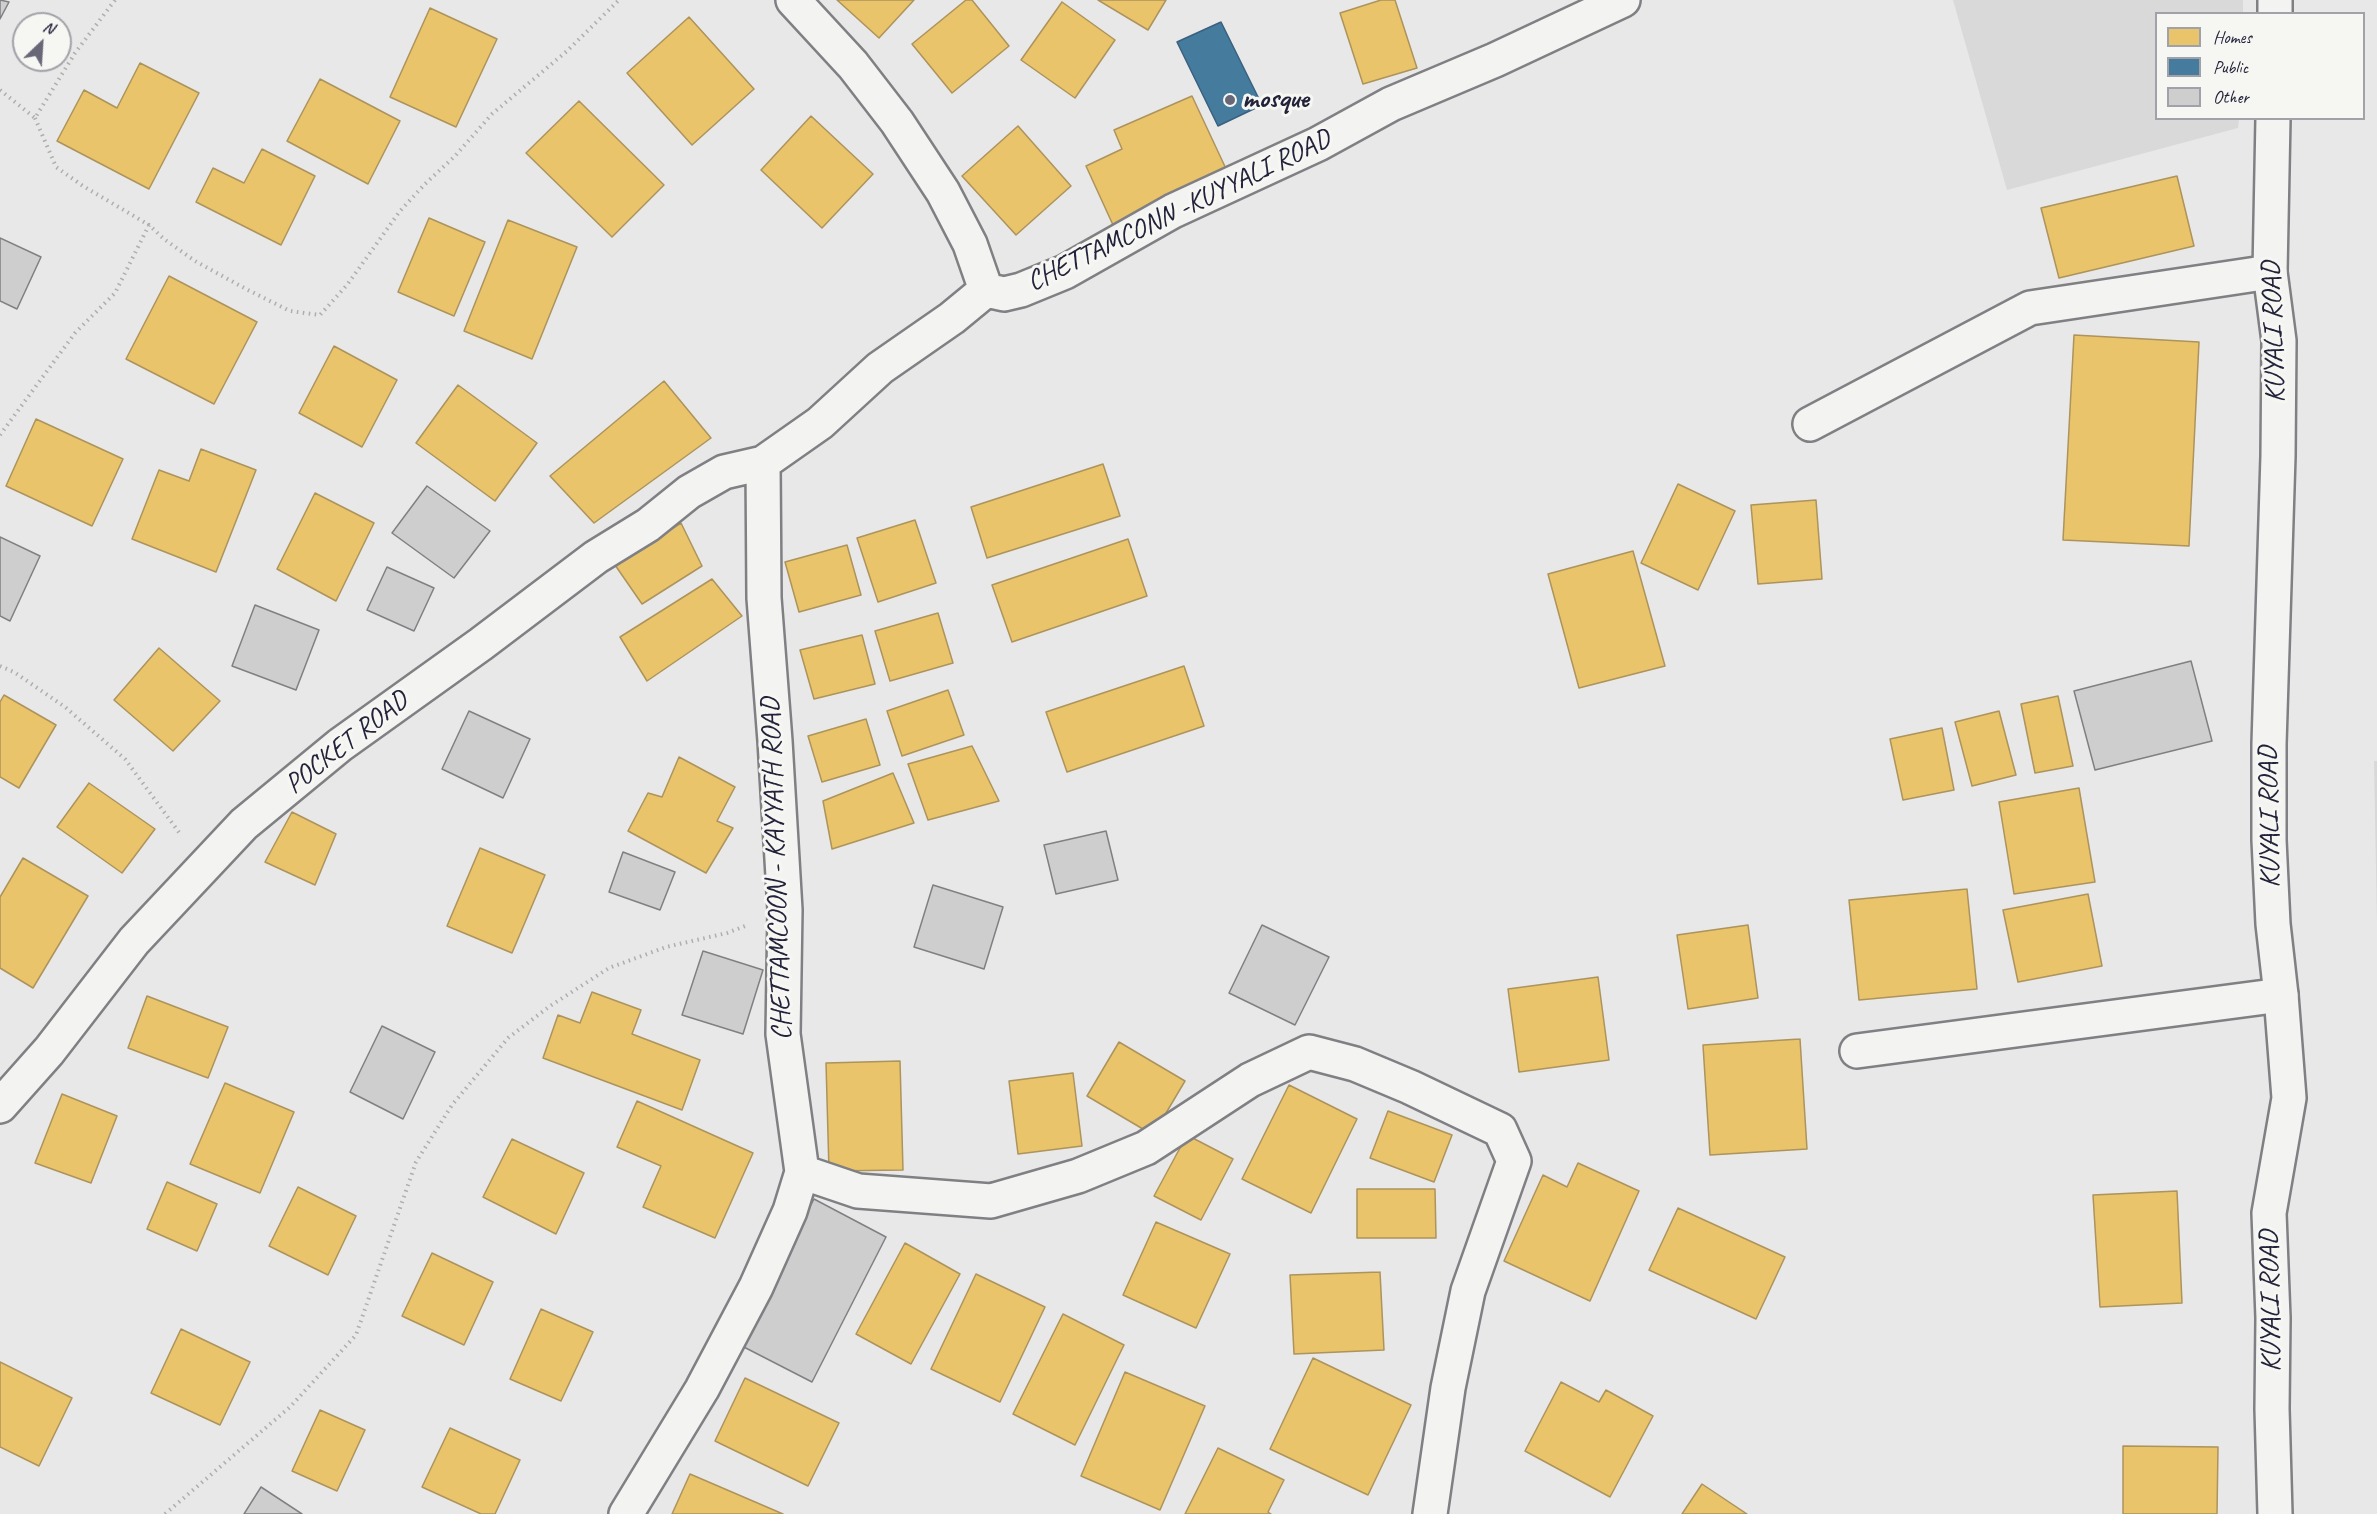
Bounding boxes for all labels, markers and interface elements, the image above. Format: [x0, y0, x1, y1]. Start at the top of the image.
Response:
north arrow [12, 12, 72, 72]
legend [2155, 12, 2365, 120]
text: N [40, 16, 57, 39]
text: Homes [2213, 26, 2252, 48]
text: Public [2213, 56, 2248, 78]
place label: mosque [1242, 83, 1309, 117]
text: Other [2213, 86, 2249, 108]
marker: mosque [1223, 93, 1237, 107]
street label: CHETTAMCONN -KUYYALI ROAD [1022, 123, 1336, 299]
street label: KUYALI ROAD [2255, 261, 2293, 403]
street label: POCKET ROAD [279, 684, 415, 802]
street label: CHETTAMCOON - KAYYATH ROAD [754, 697, 800, 1041]
street label: KUYALI ROAD [2252, 746, 2288, 888]
street label: KUYALI ROAD [2253, 1230, 2289, 1372]

